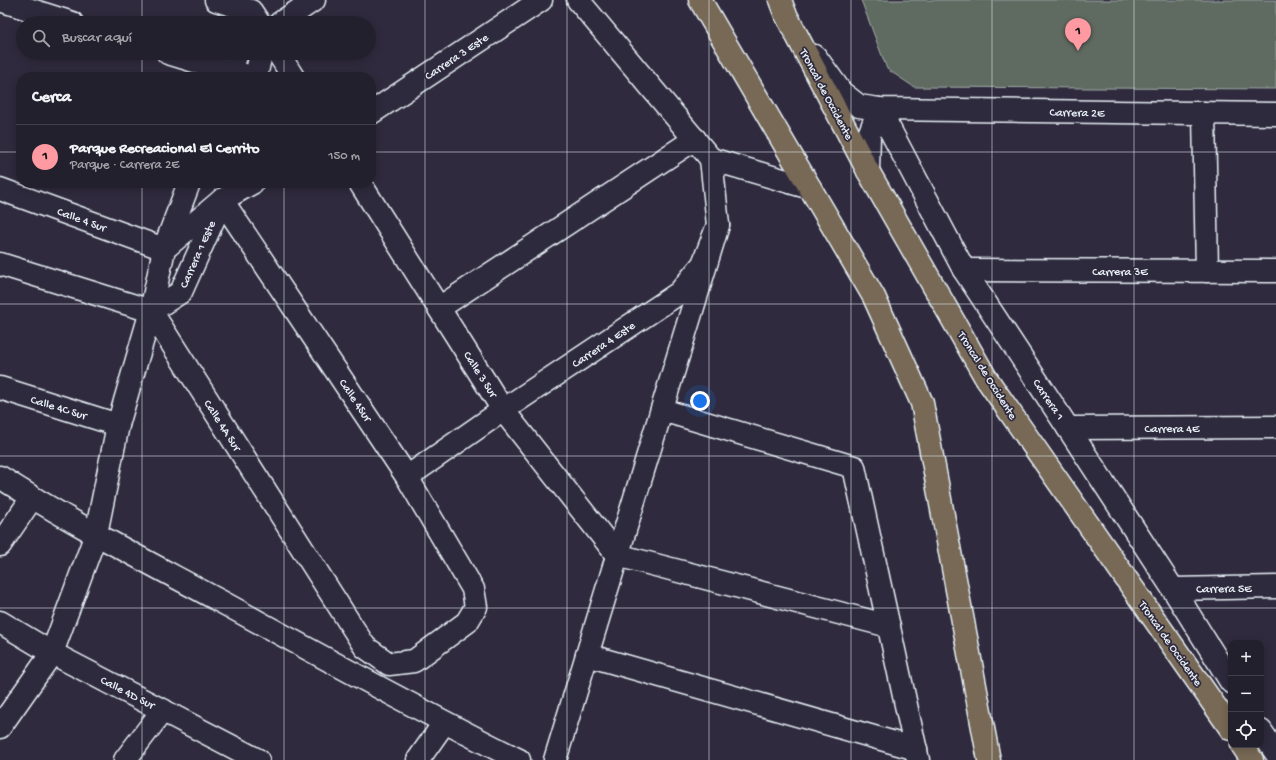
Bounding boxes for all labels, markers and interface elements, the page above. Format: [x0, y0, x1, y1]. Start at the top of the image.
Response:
search box [16, 16, 376, 60]
pin: 1 [1065, 18, 1091, 51]
icon: search [30, 27, 52, 49]
text: Buscar aquí [62, 29, 132, 47]
street label: Carrera 3 Este [423, 31, 492, 84]
street label: Troncal de Occidente [795, 46, 856, 144]
text: Cerca [32, 88, 71, 108]
street label: Carrera 2E [1049, 107, 1105, 121]
text: Parque Recreacional El Cerrito [70, 140, 260, 158]
text: 1 [42, 149, 48, 164]
text: 150 m [328, 149, 360, 164]
text: Parque · Carrera 2E [70, 158, 179, 173]
street label: Calle 4 Sur [55, 206, 110, 237]
street label: Carrera 1 Este [178, 218, 220, 291]
street label: Carrera 3E [1092, 266, 1148, 280]
street label: Carrera 4 Este [570, 319, 639, 372]
street label: Troncal de Occidente [953, 329, 1019, 423]
street label: Calle 3 Sur [459, 349, 500, 402]
street label: Calle 4Sur [335, 377, 375, 427]
street label: Carrera 1 [1029, 377, 1066, 423]
your location [690, 391, 710, 411]
street label: Calle 4C Sur [29, 394, 90, 425]
street label: Calle 4A Sur [200, 398, 244, 456]
street label: Carrera 4E [1145, 423, 1200, 437]
street label: Carrera 5E [1196, 583, 1252, 597]
street label: Troncal de Occidente [1134, 598, 1205, 690]
map controls [1228, 640, 1264, 748]
button: + [1228, 640, 1264, 676]
street label: Calle 4D Sur [98, 674, 158, 714]
button: − [1228, 676, 1264, 712]
button: locate [1228, 712, 1264, 748]

